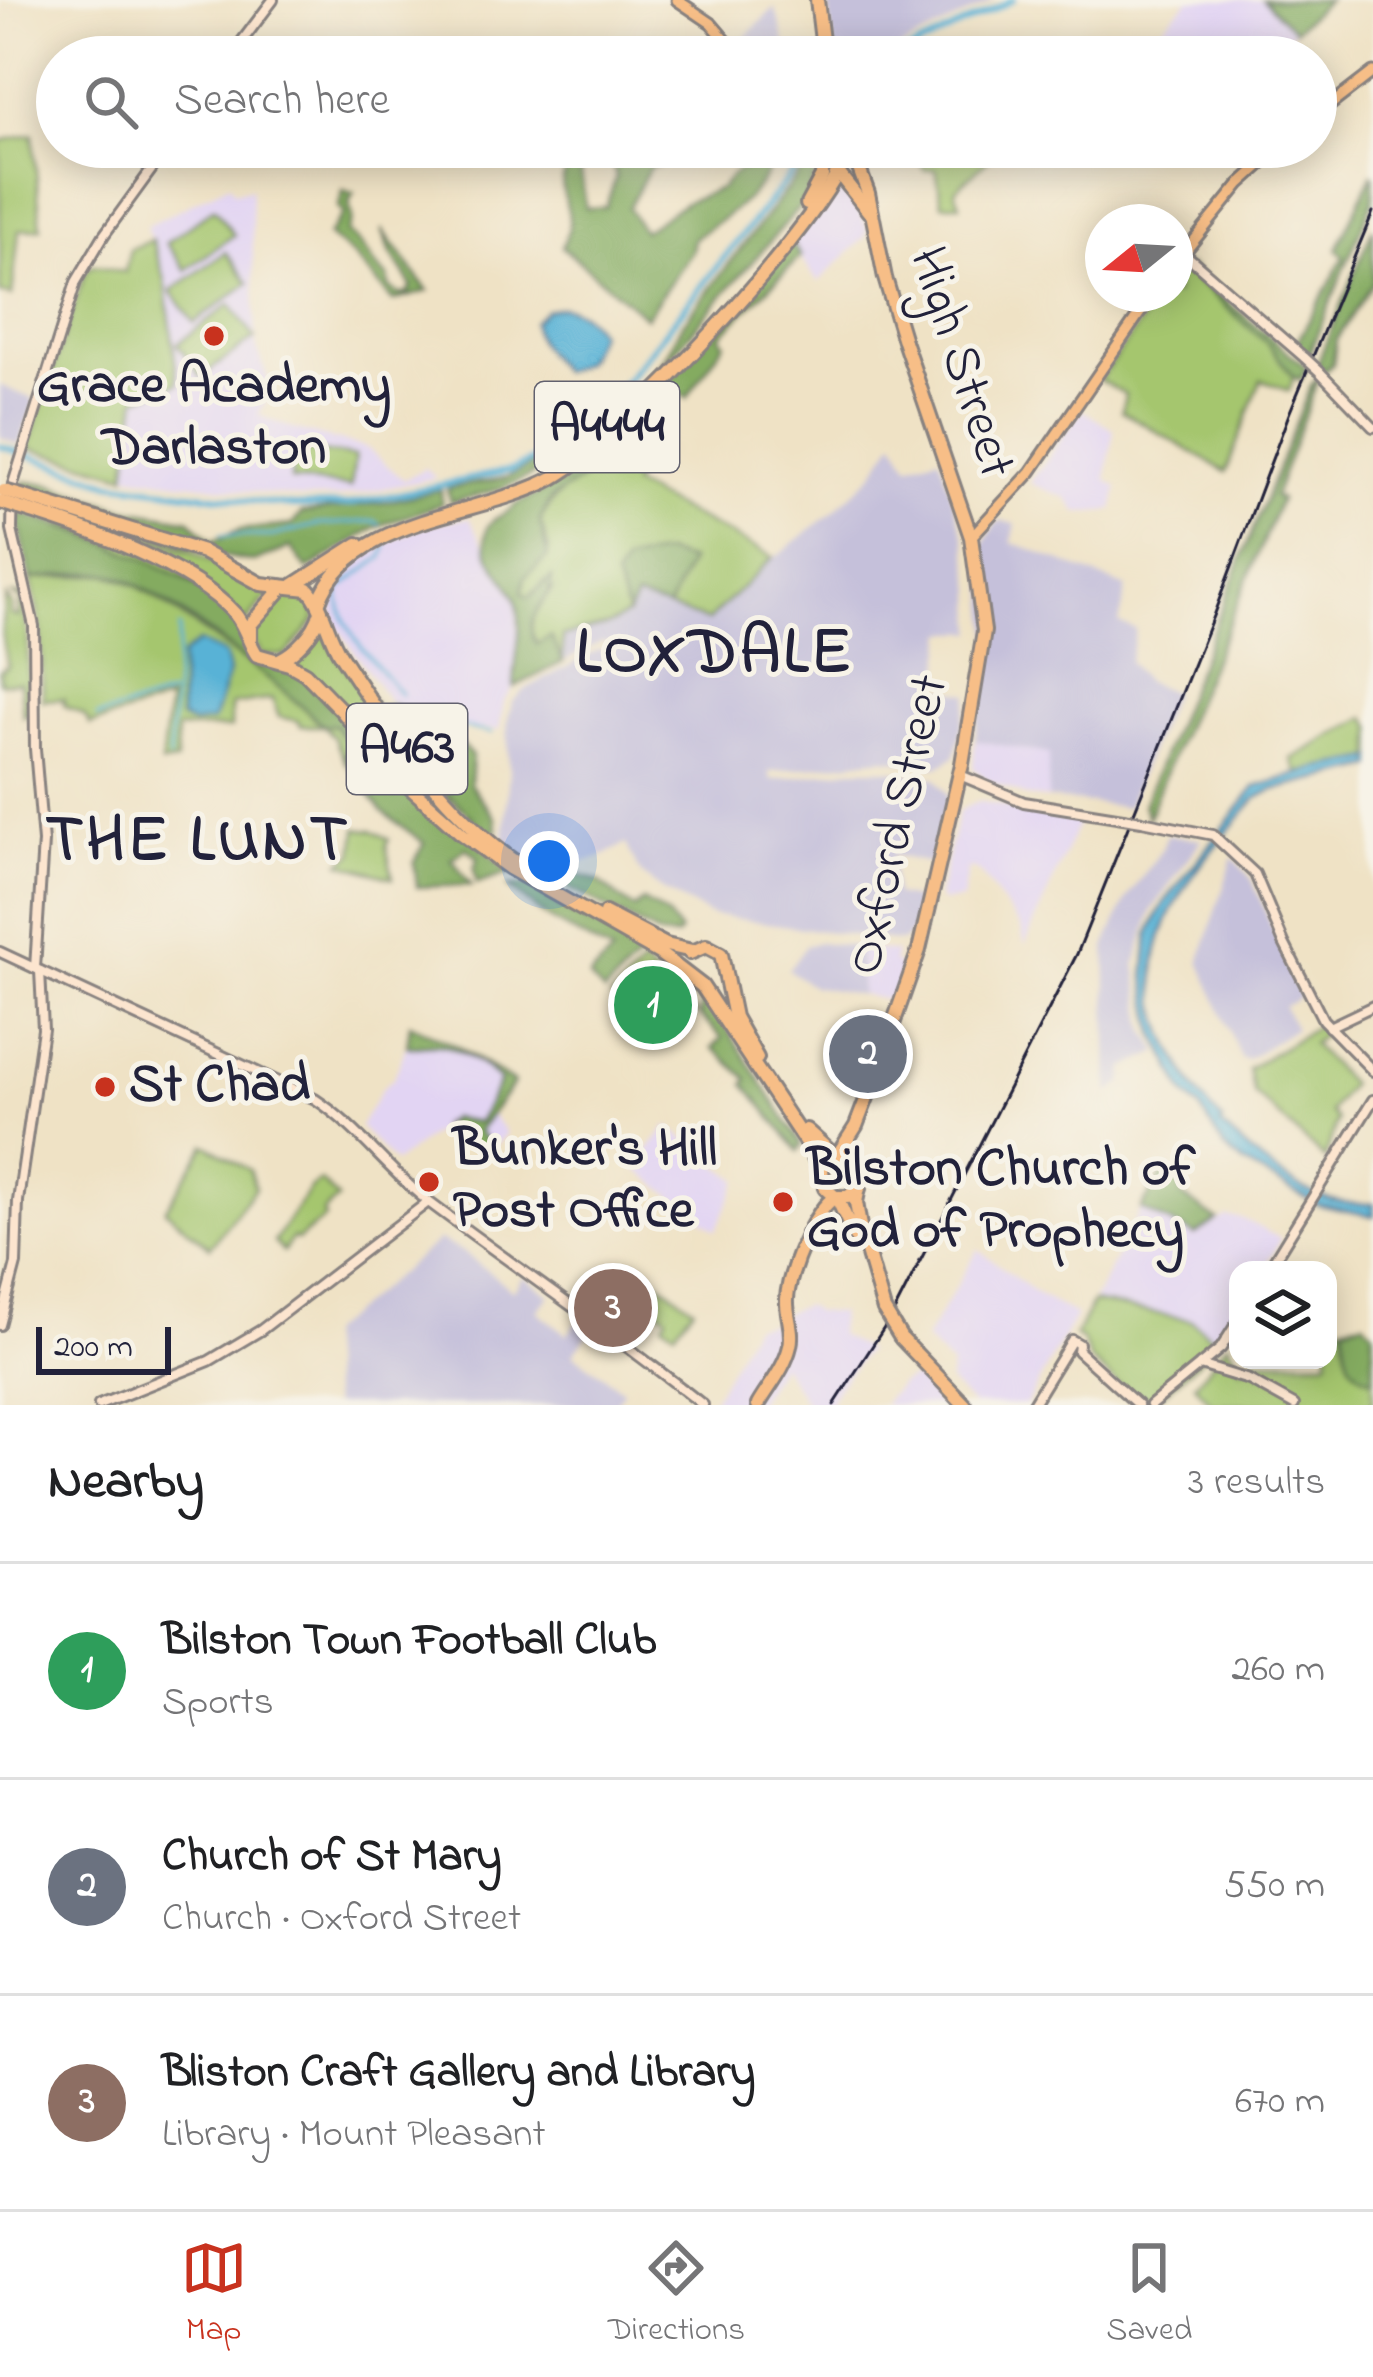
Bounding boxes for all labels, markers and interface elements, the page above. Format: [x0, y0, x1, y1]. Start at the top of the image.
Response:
search box [36, 36, 1337, 168]
icon: search [78, 69, 144, 135]
text: Search here [174, 69, 390, 135]
north arrow [1085, 204, 1193, 312]
street label: High Street [885, 238, 1034, 489]
marker: Grace Academy Darlaston [201, 323, 227, 349]
place label: Grace Academy Darlaston [37, 349, 391, 489]
road number: A4444 [535, 382, 679, 472]
district label: LOXDALE [576, 607, 854, 703]
street label: Oxford Street [827, 667, 971, 983]
road number: A463 [347, 704, 467, 794]
district label: THE LUNT [45, 795, 351, 891]
your location [519, 831, 579, 891]
pin: 1 [614, 960, 692, 1050]
pin: 2 [829, 1009, 907, 1099]
place label: St Chad [129, 1048, 311, 1126]
marker: St Chad [92, 1074, 118, 1100]
place label: Bunker's Hill Post Office [451, 1112, 717, 1252]
place label: Bilston Church of God of Prophecy [805, 1132, 1196, 1273]
marker: Bunker's Hill Post Office [416, 1169, 442, 1195]
marker: Bilston Church of God of Prophecy [770, 1189, 796, 1215]
map controls [1229, 1261, 1337, 1369]
button: layers [1229, 1261, 1337, 1369]
pin: 3 [574, 1263, 652, 1353]
scale bar [36, 1321, 171, 1374]
text: 200 m [54, 1324, 133, 1372]
text: Nearby [48, 1446, 204, 1521]
text: 3 results [1188, 1455, 1325, 1512]
text: Bilston Town Football Club [162, 1609, 656, 1675]
text: 1 [81, 1642, 93, 1699]
text: 260 m [1232, 1642, 1325, 1699]
text: Sports [162, 1675, 274, 1732]
text: Church of St Mary [162, 1825, 502, 1891]
text: 2 [77, 1858, 97, 1915]
text: 550 m [1224, 1858, 1325, 1915]
text: Church · Oxford Street [162, 1891, 521, 1948]
text: Bliston Craft Gallery and Library [162, 2041, 755, 2107]
text: 3 [79, 2074, 95, 2131]
text: 670 m [1235, 2074, 1325, 2131]
text: Library · Mount Pleasant [162, 2107, 546, 2164]
tab: Map [181, 2235, 247, 2355]
tab: Directions [608, 2235, 745, 2355]
tab: Saved [1106, 2235, 1192, 2355]

